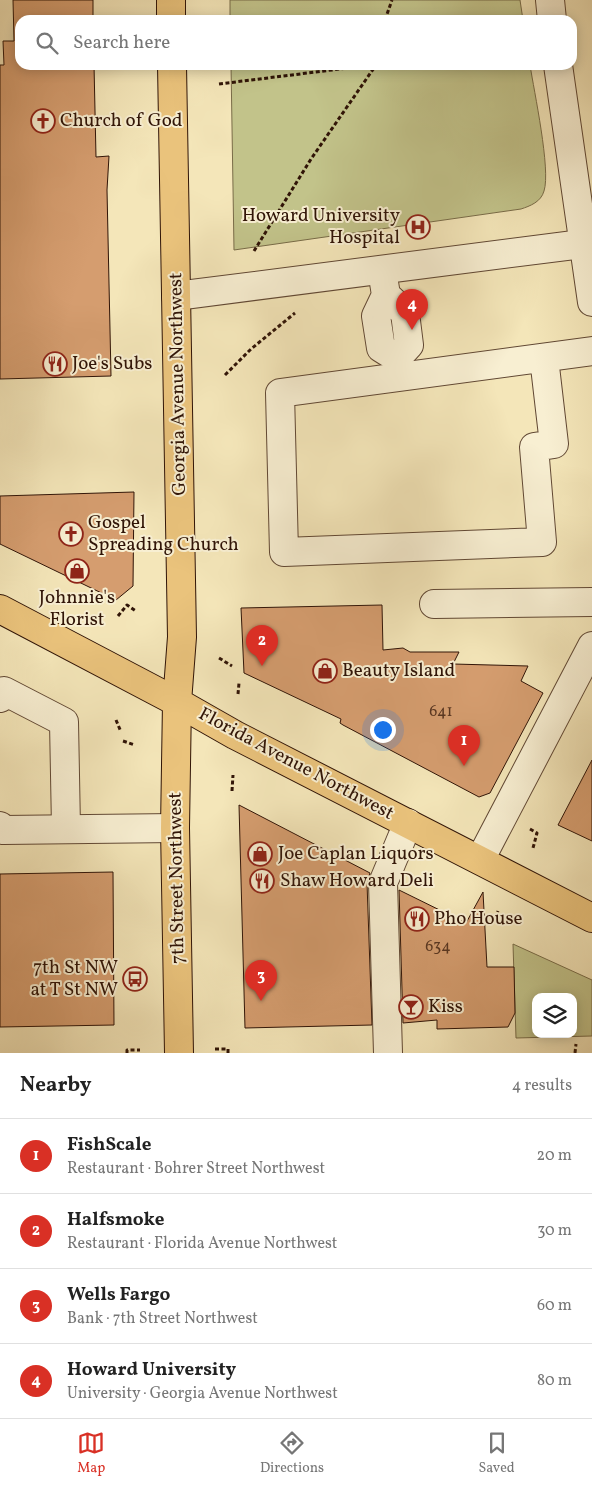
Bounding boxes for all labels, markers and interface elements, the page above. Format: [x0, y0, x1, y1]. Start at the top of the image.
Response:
search box [15, 15, 577, 70]
icon: search [33, 29, 61, 57]
text: Search here [73, 30, 170, 56]
church icon: Church of God [30, 108, 56, 134]
place label: Church of God [60, 108, 183, 134]
place label: Howard University Hospital [242, 203, 400, 251]
hospital icon: Howard University Hospital [405, 214, 431, 240]
street label: Georgia Avenue Northwest [163, 272, 193, 496]
pin: 4 [396, 289, 428, 330]
restaurant icon: Joe's Subs [42, 351, 68, 377]
place label: Joe's Subs [72, 351, 152, 377]
place label: Gospel Spreading Church [88, 510, 239, 558]
church icon: Gospel Spreading Church [58, 521, 84, 547]
shop icon: Johnnie's Florist [64, 558, 90, 584]
place label: Johnnie's Florist [39, 585, 115, 633]
pin: 2 [246, 625, 278, 666]
shop icon: Beauty Island [312, 658, 338, 684]
place label: Beauty Island [342, 658, 455, 684]
street label: Florida Avenue Northwest [194, 701, 399, 827]
house number: 641 [429, 701, 453, 723]
your location [370, 717, 396, 743]
pin: 1 [448, 725, 480, 766]
street label: 7th Street Northwest [162, 791, 192, 964]
shop icon: Joe Caplan Liquors [247, 841, 273, 867]
place label: Joe Caplan Liquors [278, 841, 434, 867]
restaurant icon: Shaw Howard Deli [249, 868, 275, 894]
place label: Shaw Howard Deli [280, 868, 434, 894]
restaurant icon: Pho House [404, 906, 430, 932]
place label: Pho House [434, 906, 523, 932]
house number: 634 [425, 936, 451, 958]
place label: 7th St NW at T St NW [30, 955, 118, 1003]
pin: 3 [245, 960, 277, 1001]
bus stop icon: 7th St NW at T St NW [122, 966, 148, 992]
map controls [532, 993, 577, 1038]
button: layers [532, 993, 577, 1038]
bar icon: Kiss [398, 994, 424, 1020]
place label: Kiss [428, 994, 463, 1020]
text: Nearby [20, 1071, 91, 1100]
text: 4 results [512, 1075, 572, 1097]
text: FishScale [67, 1132, 151, 1158]
text: 1 [33, 1145, 39, 1167]
text: 20 m [537, 1145, 572, 1167]
text: Restaurant · Bohrer Street Northwest [67, 1158, 325, 1180]
text: Halfsmoke [67, 1207, 164, 1233]
text: 2 [32, 1220, 40, 1242]
text: 30 m [537, 1220, 572, 1242]
text: Restaurant · Florida Avenue Northwest [67, 1233, 337, 1255]
text: Wells Fargo [67, 1282, 170, 1308]
text: 3 [32, 1295, 40, 1317]
text: 60 m [537, 1295, 572, 1317]
text: Bank · 7th Street Northwest [67, 1308, 258, 1330]
text: Howard University [67, 1357, 236, 1383]
text: 4 [31, 1370, 41, 1392]
text: 80 m [537, 1370, 572, 1392]
text: University · Georgia Avenue Northwest [67, 1383, 338, 1405]
tab: Map [77, 1429, 105, 1478]
tab: Directions [260, 1429, 324, 1478]
tab: Saved [479, 1429, 515, 1478]

